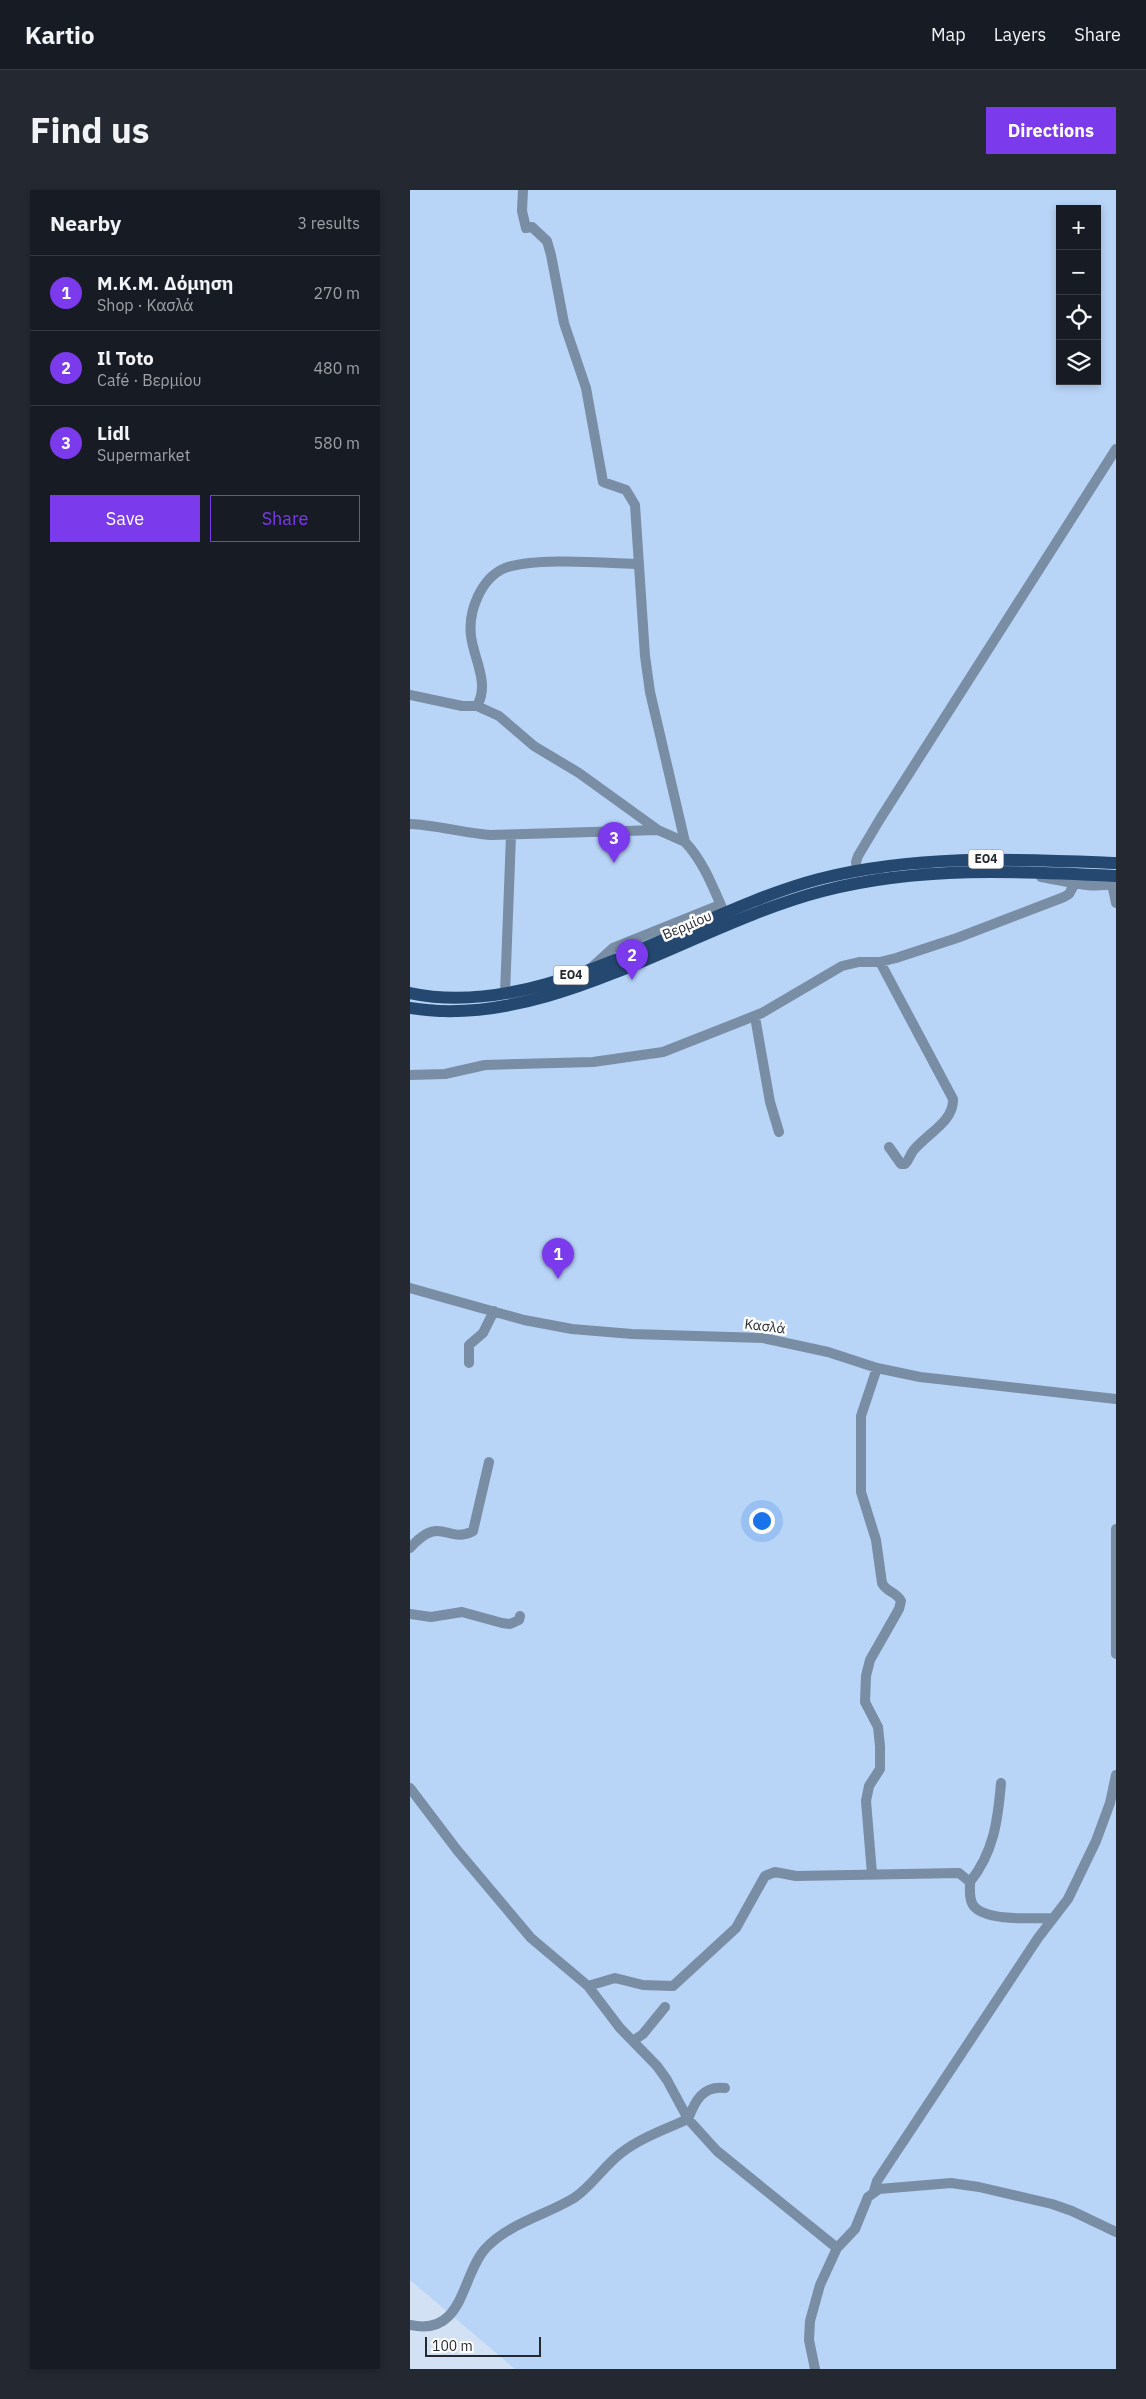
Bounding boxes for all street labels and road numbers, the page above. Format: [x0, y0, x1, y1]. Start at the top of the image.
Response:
road number: ΕΟ4 [968, 850, 1004, 869]
street label: Βερμίου [660, 907, 714, 943]
road number: ΕΟ4 [554, 966, 588, 984]
street label: Κασλά [743, 1315, 787, 1337]

